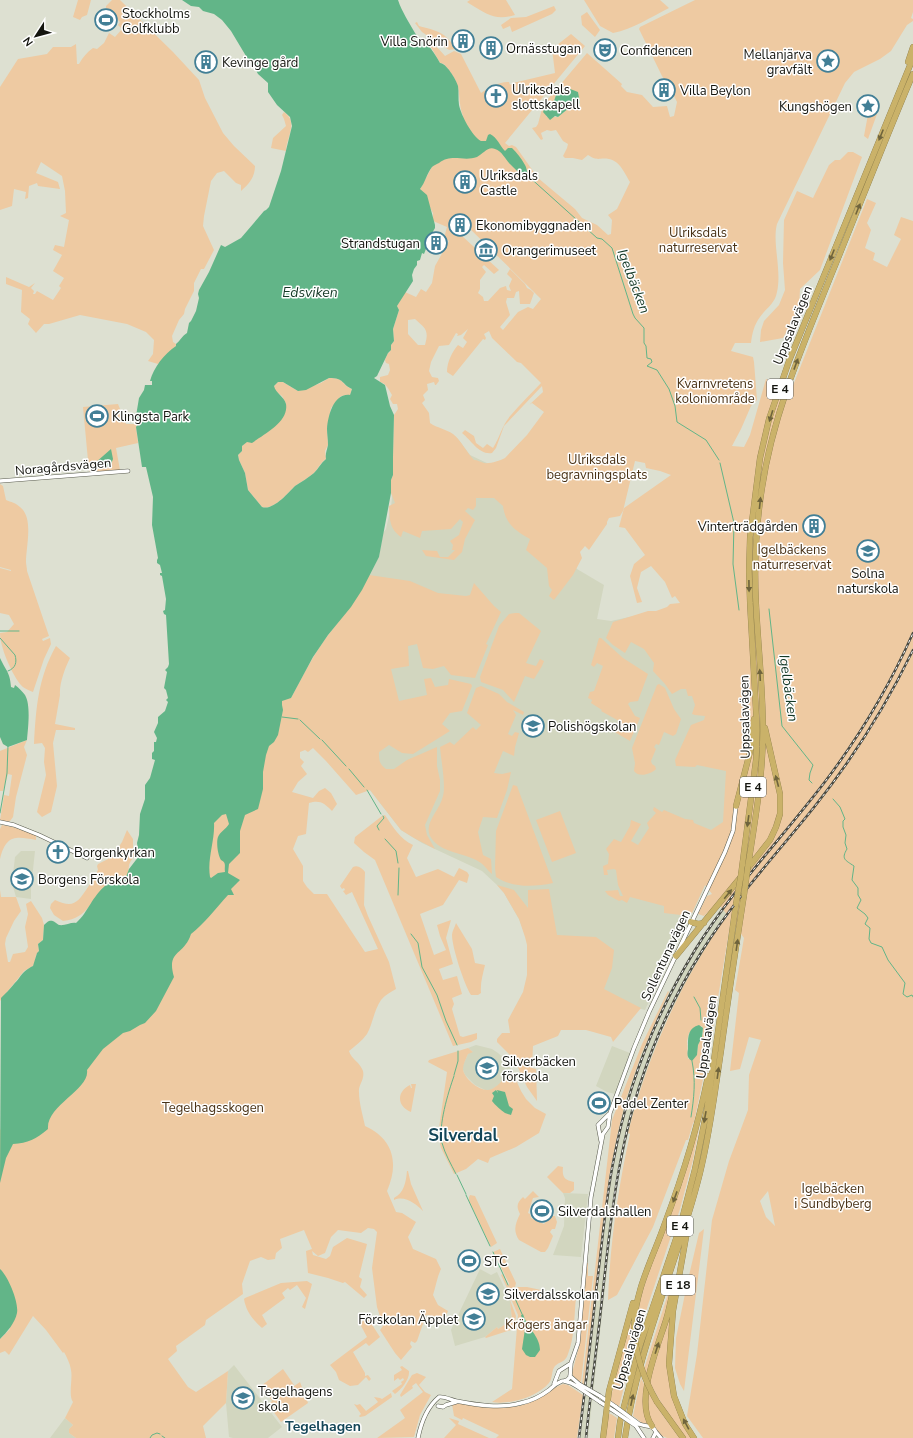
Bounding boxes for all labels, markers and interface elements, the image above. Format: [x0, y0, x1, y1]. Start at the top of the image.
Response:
place label: Stockholms Golfklubb [122, 5, 190, 38]
sports icon: Stockholms Golfklubb [93, 7, 119, 33]
north arrow [16, 16, 56, 56]
building icon: Villa Snörin [450, 28, 476, 54]
place label: Villa Snörin [379, 33, 448, 51]
text: N [20, 34, 37, 49]
building icon: Ornässtugan [478, 35, 504, 61]
theatre icon: Confidencen [592, 37, 618, 63]
place label: Ornässtugan [506, 40, 581, 58]
place label: Confidencen [620, 42, 692, 60]
place label: Mellanjärva gravfält [744, 46, 812, 79]
place icon: Mellanjärva gravfält [815, 48, 841, 74]
building icon: Kevinge gård [193, 49, 219, 75]
place label: Kevinge gård [222, 54, 298, 72]
building icon: Villa Beylon [651, 77, 677, 103]
place label: Ulriksdals slottskapell [512, 81, 580, 114]
place label: Villa Beylon [679, 82, 751, 100]
church icon: Ulriksdals slottskapell [483, 83, 509, 109]
place icon: Kungshögen [855, 93, 881, 119]
place label: Kungshögen [779, 98, 852, 116]
one-way arrow [878, 129, 884, 140]
place label: Ulriksdals Castle [480, 167, 538, 200]
building icon: Ulriksdals Castle [452, 169, 478, 195]
one-way arrow [856, 202, 862, 214]
building icon: Ekonomibyggnaden [447, 212, 473, 238]
place label: Ekonomibyggnaden [476, 217, 591, 235]
park label: Ulriksdals naturreservat [659, 224, 738, 257]
building icon: Strandstugan [423, 230, 449, 256]
place label: Strandstugan [341, 235, 420, 253]
museum icon: Orangerimuseet [473, 237, 499, 263]
place label: Orangerimuseet [502, 242, 597, 260]
water label: Igelbäcken [613, 246, 655, 316]
one-way arrow [829, 250, 835, 261]
water label: Edsviken [282, 283, 338, 302]
street label: Uppsalavägen [769, 283, 817, 368]
one-way arrow [793, 358, 799, 370]
park label: Kvarnvretens koloniområde [675, 375, 755, 408]
road number: E 4 [767, 379, 793, 399]
sports icon: Klingsta Park [84, 403, 110, 429]
place label: Klingsta Park [112, 408, 189, 426]
one-way arrow [768, 410, 774, 422]
park label: Ulriksdals begravningsplats [547, 451, 648, 484]
street label: Noragårdsvägen [14, 454, 112, 480]
one-way arrow [757, 497, 763, 509]
building icon: Vinterträdgården [801, 513, 827, 539]
place label: Vinterträdgården [697, 518, 798, 536]
school or university icon: Solna naturskola [855, 538, 881, 564]
park label: Igelbäckens naturreservat [753, 541, 832, 574]
place label: Solna naturskola [837, 565, 899, 598]
one-way arrow [746, 580, 753, 592]
water label: Igelbäcken [774, 653, 803, 723]
one-way arrow [757, 669, 764, 681]
street label: Uppsalavägen [735, 675, 755, 759]
school or university icon: Polishögskolan [520, 713, 546, 739]
place label: Polishögskolan [548, 718, 636, 736]
one-way arrow [773, 775, 779, 787]
road number: E 4 [740, 777, 766, 797]
one-way arrow [745, 815, 751, 827]
church icon: Borgenkyrkan [45, 839, 71, 865]
place label: Borgenkyrkan [74, 844, 155, 862]
school or university icon: Borgens Förskola [9, 866, 35, 892]
place label: Borgens Förskola [38, 871, 139, 889]
one-way arrow [723, 889, 732, 899]
street label: Sollentunavägen [637, 907, 695, 1004]
one-way arrow [734, 939, 740, 951]
street label: Uppsalavägen [692, 994, 722, 1080]
place label: Silverbäcken förskola [502, 1053, 576, 1086]
school or university icon: Silverbäcken förskola [474, 1055, 500, 1081]
one-way arrow [715, 1067, 721, 1079]
sports icon: Padel Zenter [586, 1090, 612, 1116]
place label: Padel Zenter [614, 1095, 689, 1113]
park label: Tegelhagsskogen [162, 1099, 264, 1117]
one-way arrow [702, 1111, 708, 1123]
district label: Silverdal [428, 1124, 498, 1147]
park label: Igelbäcken i Sundbyberg [794, 1180, 872, 1213]
one-way arrow [671, 1192, 677, 1204]
sports icon: Silverdalshallen [529, 1198, 555, 1224]
place label: Silverdalshallen [558, 1203, 652, 1221]
road number: E 4 [667, 1216, 693, 1236]
sports icon: STC [456, 1248, 482, 1274]
place label: STC [484, 1253, 508, 1271]
road number: E 18 [661, 1275, 695, 1295]
school or university icon: Silverdalsskolan [475, 1281, 501, 1307]
place label: Silverdalsskolan [504, 1286, 599, 1304]
school or university icon: Förskolan Äpplet [461, 1306, 487, 1332]
street label: Uppsalavägen [609, 1307, 651, 1392]
place label: Förskolan Äpplet [358, 1310, 458, 1329]
park label: Krögers ängar [505, 1316, 587, 1334]
one-way arrow [654, 1342, 660, 1354]
place label: Tegelhagens skola [258, 1383, 333, 1416]
school or university icon: Tegelhagens skola [230, 1385, 256, 1411]
one-way arrow [629, 1394, 635, 1406]
district label: Tegelhagen [285, 1417, 361, 1436]
one-way arrow [683, 1418, 689, 1430]

